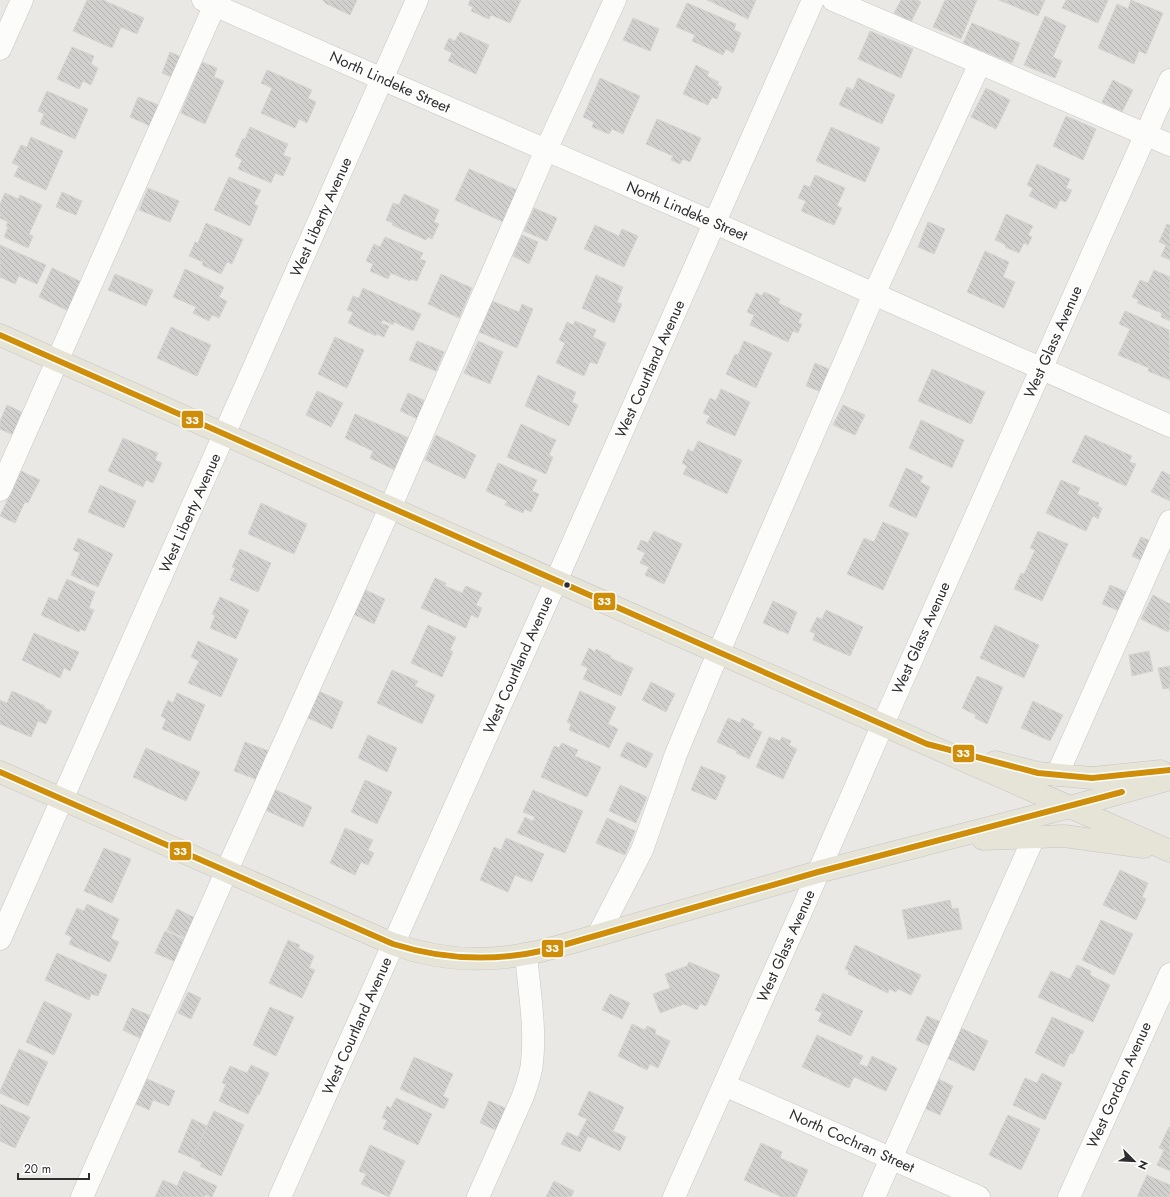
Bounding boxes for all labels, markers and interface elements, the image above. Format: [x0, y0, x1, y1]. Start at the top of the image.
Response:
street label: North Lindeke Street [326, 45, 454, 119]
street label: West Liberty Avenue [285, 153, 357, 280]
street label: North Lindeke Street [623, 175, 752, 247]
street label: West Glass Avenue [1018, 282, 1088, 402]
street label: West Courtland Avenue [610, 296, 690, 441]
line badge: 33 [181, 410, 204, 429]
text: 33 [185, 412, 199, 428]
street label: West Liberty Avenue [154, 449, 226, 576]
street label: West Glass Avenue [886, 578, 956, 698]
unlabelled marker [562, 580, 572, 590]
street label: West Courtland Avenue [478, 592, 558, 737]
line badge: 33 [593, 592, 616, 611]
text: 33 [597, 593, 611, 609]
line badge: 33 [952, 744, 975, 763]
text: 33 [956, 745, 970, 761]
line badge: 33 [169, 841, 192, 861]
text: 33 [173, 843, 187, 859]
street label: West Glass Avenue [751, 886, 821, 1006]
line badge: 33 [541, 939, 564, 958]
text: 33 [545, 940, 559, 956]
street label: West Courtland Avenue [317, 953, 397, 1098]
street label: West Gordon Avenue [1081, 1018, 1157, 1152]
street label: North Cochran Street [786, 1103, 918, 1179]
north arrow [1114, 1141, 1154, 1181]
scale bar [18, 1155, 89, 1181]
text: N [1134, 1158, 1152, 1172]
text: 20 m [24, 1160, 51, 1178]

